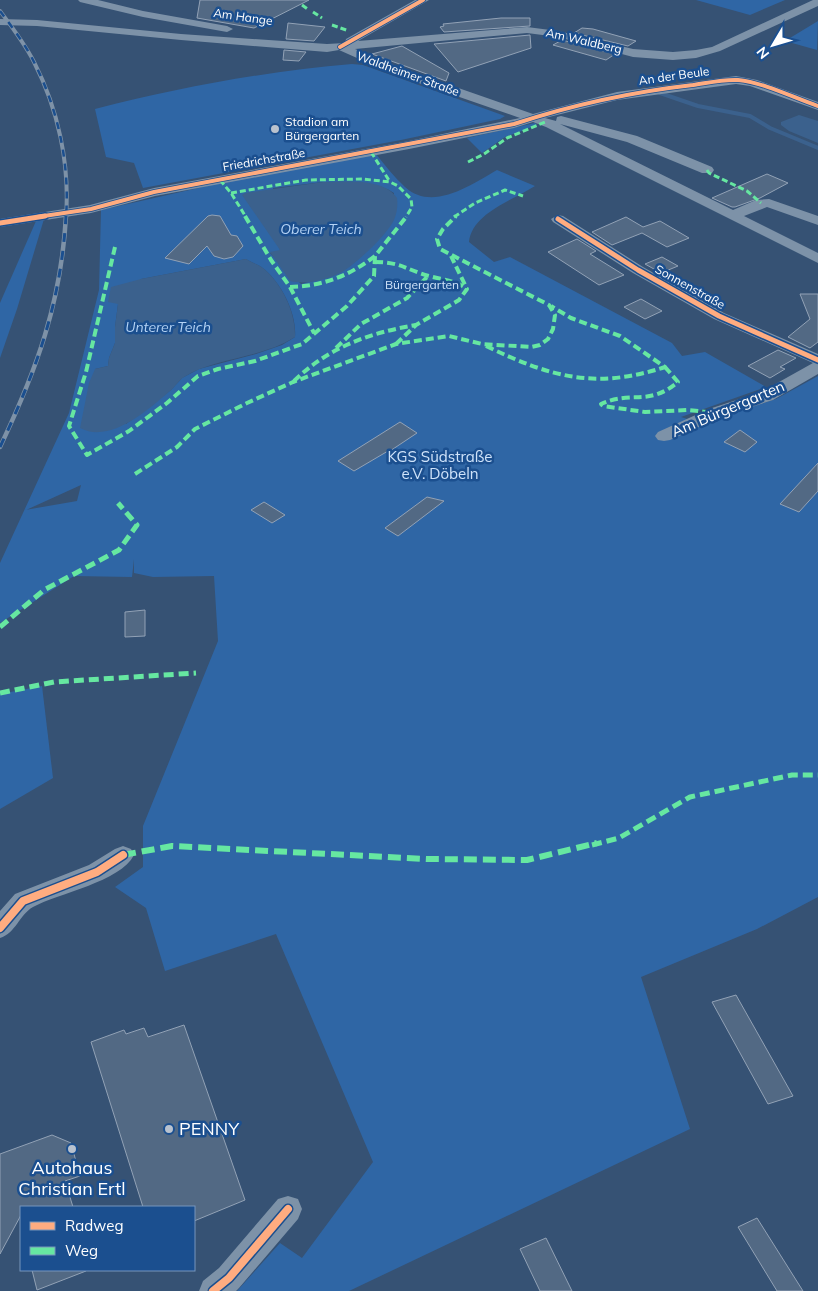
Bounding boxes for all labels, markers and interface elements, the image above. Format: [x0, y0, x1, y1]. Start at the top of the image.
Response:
street label: Am Hange [212, 5, 274, 28]
north arrow [748, 20, 798, 70]
street label: Am Waldberg [545, 24, 624, 57]
text: N [752, 43, 773, 63]
street label: Waldheimer Straße [355, 48, 462, 99]
street label: An der Beule [638, 63, 710, 88]
place label: Stadion am Bürgergarten [285, 114, 359, 143]
marker: Stadion am Bürgergarten [269, 123, 281, 135]
street label: Friedrichstraße [222, 145, 306, 174]
water label: Oberer Teich [280, 220, 362, 238]
street label: Sonnenstraße [653, 261, 728, 312]
park label: Bürgergarten [385, 277, 459, 292]
water label: Unterer Teich [125, 318, 211, 336]
street label: Am Bürgergarten [668, 376, 787, 441]
park label: KGS Südstraße e.V. Döbeln [388, 447, 492, 483]
place label: PENNY [179, 1117, 240, 1140]
marker: PENNY [163, 1123, 175, 1135]
marker: Autohaus Christian Ertl [66, 1143, 78, 1155]
place label: Autohaus Christian Ertl [18, 1156, 126, 1200]
legend [20, 1206, 195, 1271]
text: Radweg [65, 1216, 123, 1235]
text: Weg [65, 1241, 98, 1260]

